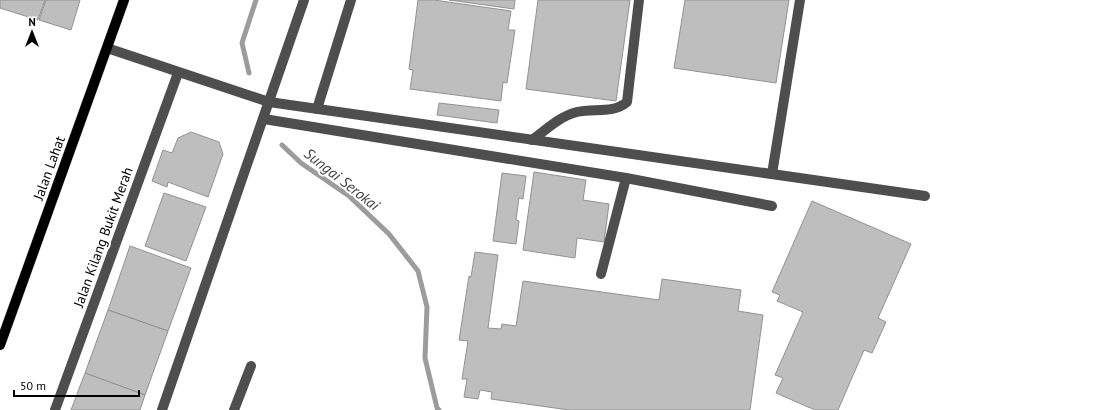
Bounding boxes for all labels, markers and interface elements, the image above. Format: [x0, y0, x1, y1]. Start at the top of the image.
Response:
north arrow [12, 12, 52, 52]
text: N [28, 15, 36, 29]
street label: Jalan Lahat [29, 133, 69, 203]
water label: Sungai Serokai [301, 144, 384, 215]
street label: Jalan Kilang Bukit Merah [69, 164, 137, 311]
scale bar [14, 372, 139, 398]
text: 50 m [20, 378, 46, 393]

